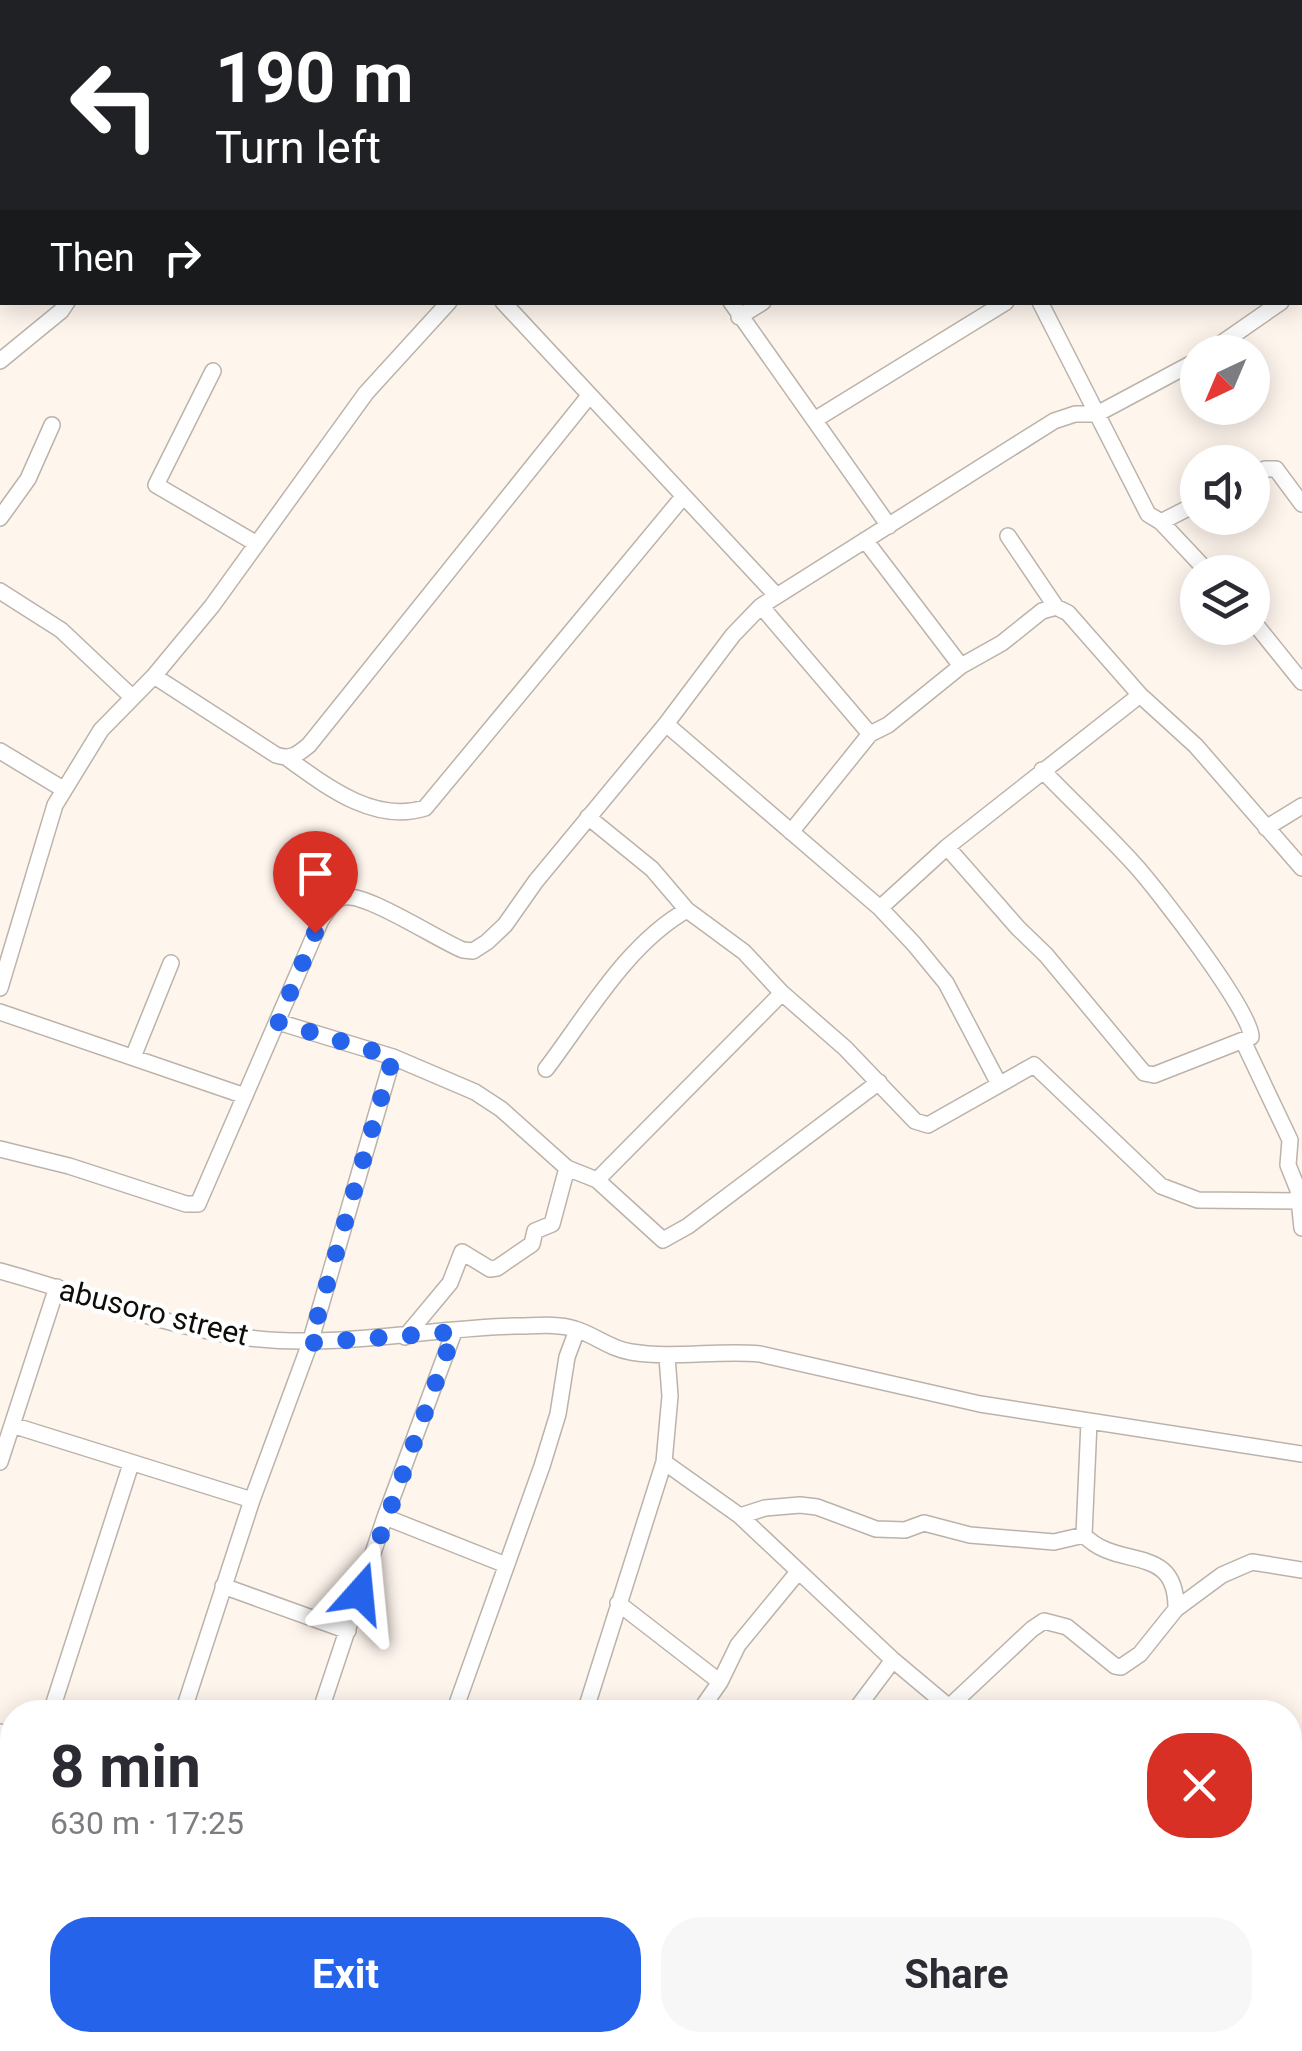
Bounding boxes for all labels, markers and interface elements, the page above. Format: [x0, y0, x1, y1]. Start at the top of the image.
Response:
text: 190 m [215, 37, 414, 119]
icon: left [50, 40, 180, 170]
text: Turn left [215, 121, 381, 174]
icon: right [155, 230, 210, 285]
text: Then [50, 236, 135, 280]
north arrow [1180, 335, 1270, 425]
map controls [1180, 335, 1270, 645]
button: sound [1180, 445, 1270, 535]
button: layers [1180, 555, 1270, 645]
pin [273, 831, 358, 934]
icon: arrive [288, 846, 343, 901]
street label: abusoro street [56, 1272, 252, 1352]
position arrow [308, 1541, 412, 1645]
text: 8 min [50, 1731, 201, 1802]
button: close [1147, 1733, 1252, 1838]
text: 630 m · 17:25 [50, 1804, 244, 1842]
button: Exit [50, 1917, 641, 2032]
button: Share [661, 1917, 1252, 2032]

